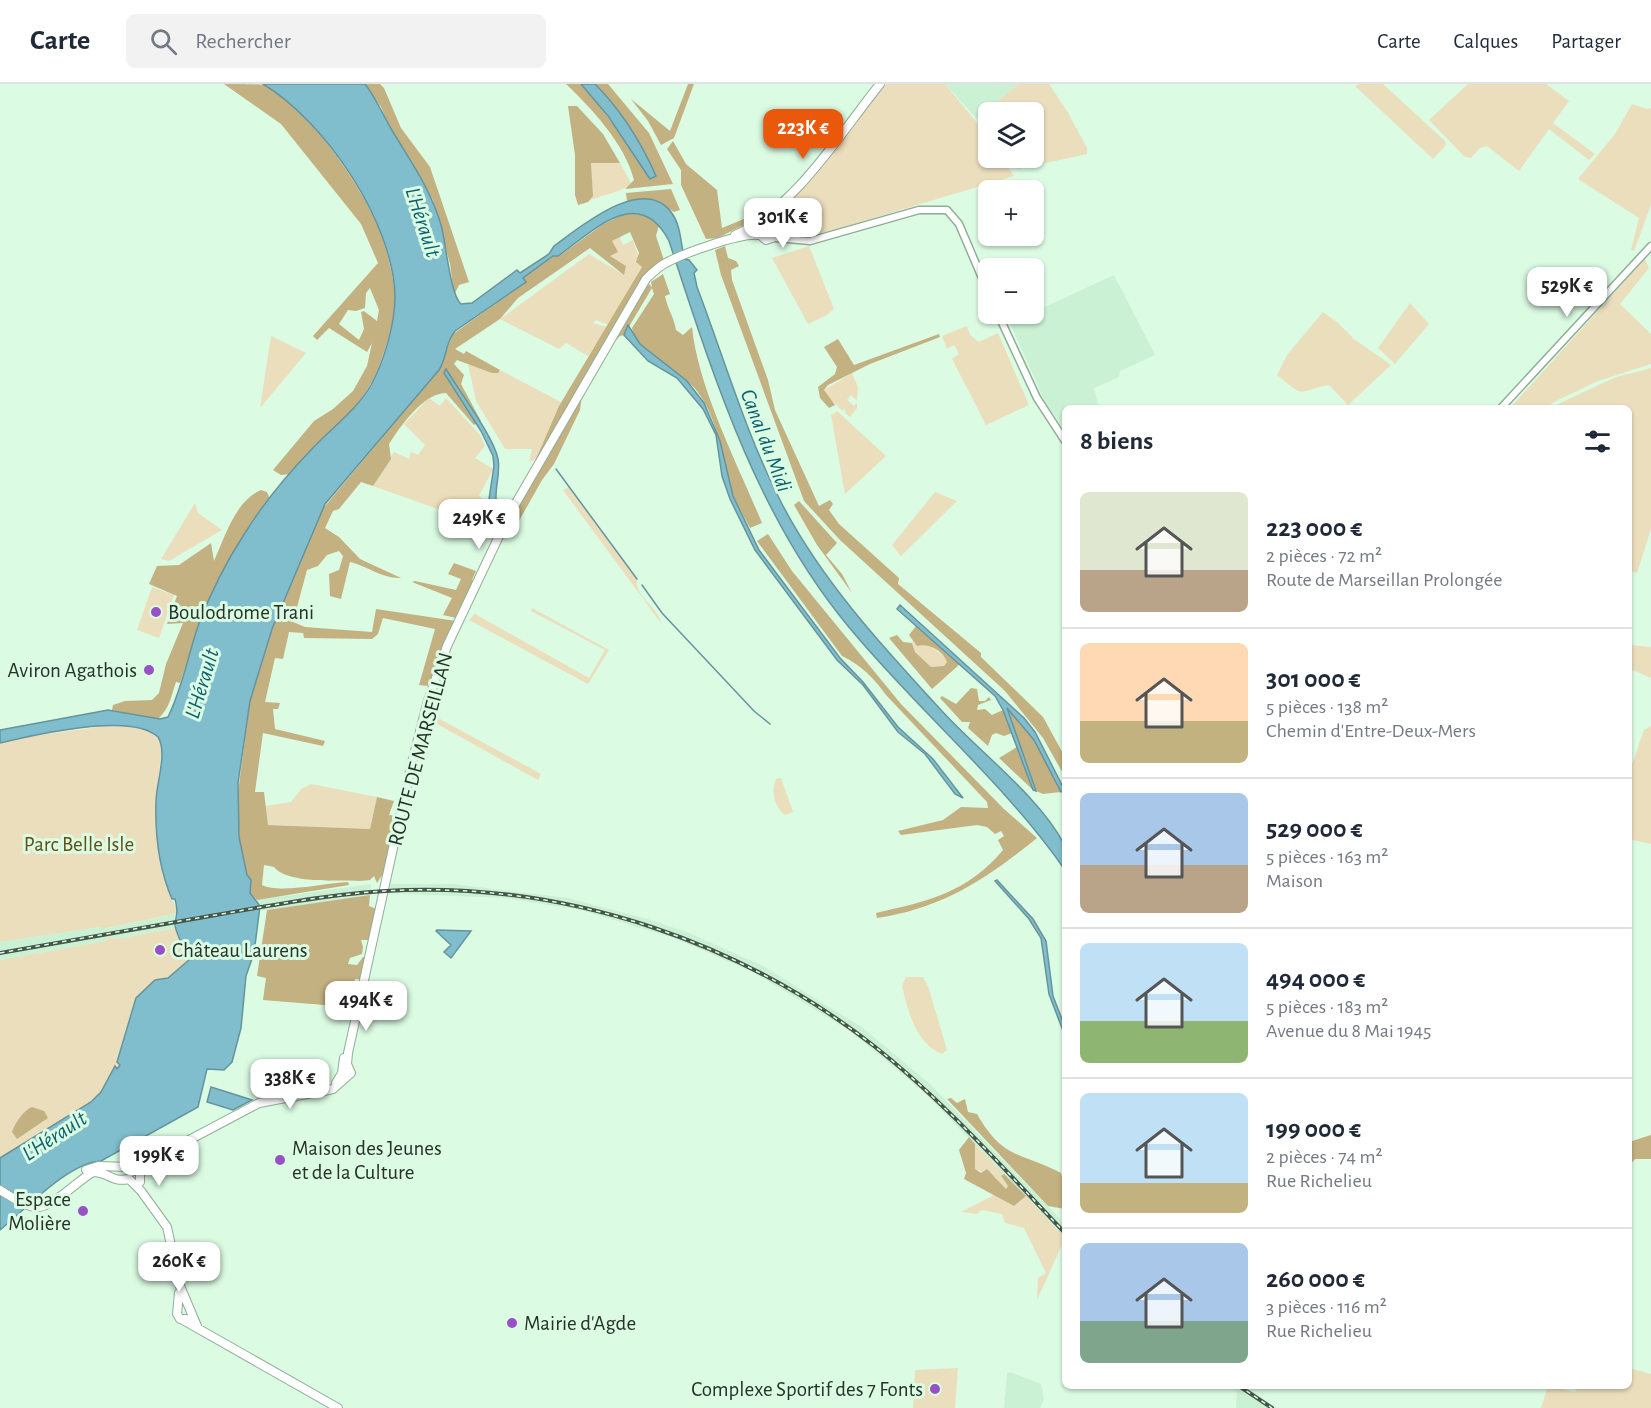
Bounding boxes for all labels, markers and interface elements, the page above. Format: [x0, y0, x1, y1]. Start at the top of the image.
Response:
search box [126, 14, 546, 68]
icon: search [147, 25, 180, 58]
text: Carte [30, 27, 90, 55]
text: Rechercher [195, 30, 291, 52]
text: Carte [1377, 31, 1421, 52]
text: Calques [1454, 31, 1518, 52]
text: Partager [1551, 31, 1621, 52]
map controls [978, 102, 1044, 324]
button: layers [978, 102, 1044, 168]
pin: 223K € [754, 109, 852, 160]
text: 223K € [777, 118, 829, 138]
button: + [978, 180, 1044, 246]
water label: L'Hérault [401, 185, 445, 261]
pin: 301K € [734, 198, 832, 249]
text: 301K € [758, 207, 808, 227]
button: − [978, 258, 1044, 324]
pin: 529K € [1518, 267, 1616, 318]
text: 529K € [1541, 276, 1593, 296]
water label: Canal du Midi [736, 386, 796, 495]
icon: filters [1581, 425, 1614, 458]
text: 8 biens [1080, 428, 1153, 454]
pin: 249K € [430, 499, 528, 550]
text: 249K € [452, 508, 506, 528]
text: 223 000 € [1266, 515, 1362, 541]
icon: home [1128, 516, 1200, 588]
text: 2 pièces · 72 m² [1266, 546, 1382, 566]
text: Route de Marseillan Prolongée [1266, 570, 1502, 590]
place label: Boulodrome Trani [168, 602, 314, 623]
marker: Boulodrome Trani [149, 605, 163, 619]
water label: L'Hérault [181, 645, 223, 721]
street label: ROUTE DE MARSEILLAN [385, 650, 456, 848]
place label: Aviron Agathois [8, 660, 137, 681]
marker: Aviron Agathois [142, 663, 156, 677]
text: 301 000 € [1266, 666, 1361, 692]
icon: home [1128, 667, 1200, 739]
text: 5 pièces · 138 m² [1266, 697, 1388, 717]
text: Chemin d'Entre-Deux-Mers [1266, 721, 1476, 741]
text: 529 000 € [1266, 816, 1363, 842]
icon: home [1128, 817, 1200, 889]
park label: Parc Belle Isle [24, 834, 134, 855]
text: 5 pièces · 163 m² [1266, 847, 1388, 867]
text: Maison [1266, 871, 1323, 891]
place label: Château Laurens [172, 940, 308, 961]
marker: Château Laurens [153, 943, 167, 957]
text: 494 000 € [1266, 966, 1365, 992]
icon: home [1128, 967, 1200, 1039]
pin: 494K € [317, 981, 415, 1032]
text: 494K € [339, 990, 393, 1010]
text: 5 pièces · 183 m² [1266, 997, 1388, 1017]
text: Avenue du 8 Mai 1945 [1266, 1021, 1431, 1041]
pin: 338K € [241, 1059, 339, 1110]
text: 338K € [264, 1068, 316, 1088]
water label: L'Hérault [18, 1107, 91, 1165]
text: 199 000 € [1266, 1116, 1361, 1142]
icon: home [1128, 1117, 1200, 1189]
pin: 199K € [110, 1136, 208, 1187]
place label: Maison des Jeunes et de la Culture [292, 1138, 442, 1183]
text: 199K € [134, 1145, 184, 1165]
text: 2 pièces · 74 m² [1266, 1147, 1382, 1167]
marker: Maison des Jeunes et de la Culture [273, 1153, 287, 1167]
text: Rue Richelieu [1266, 1171, 1372, 1191]
place label: Espace Molière [8, 1189, 71, 1234]
marker: Espace Molière [76, 1204, 90, 1218]
pin: 260K € [130, 1242, 228, 1293]
text: 260K € [152, 1251, 206, 1271]
text: 260 000 € [1266, 1266, 1365, 1292]
icon: home [1128, 1267, 1200, 1339]
text: 3 pièces · 116 m² [1266, 1297, 1387, 1317]
place label: Mairie d'Agde [524, 1313, 636, 1334]
marker: Mairie d'Agde [505, 1316, 519, 1330]
text: Rue Richelieu [1266, 1321, 1372, 1341]
place label: Complexe Sportif des 7 Fonts [691, 1379, 923, 1400]
marker: Complexe Sportif des 7 Fonts [928, 1382, 942, 1396]

